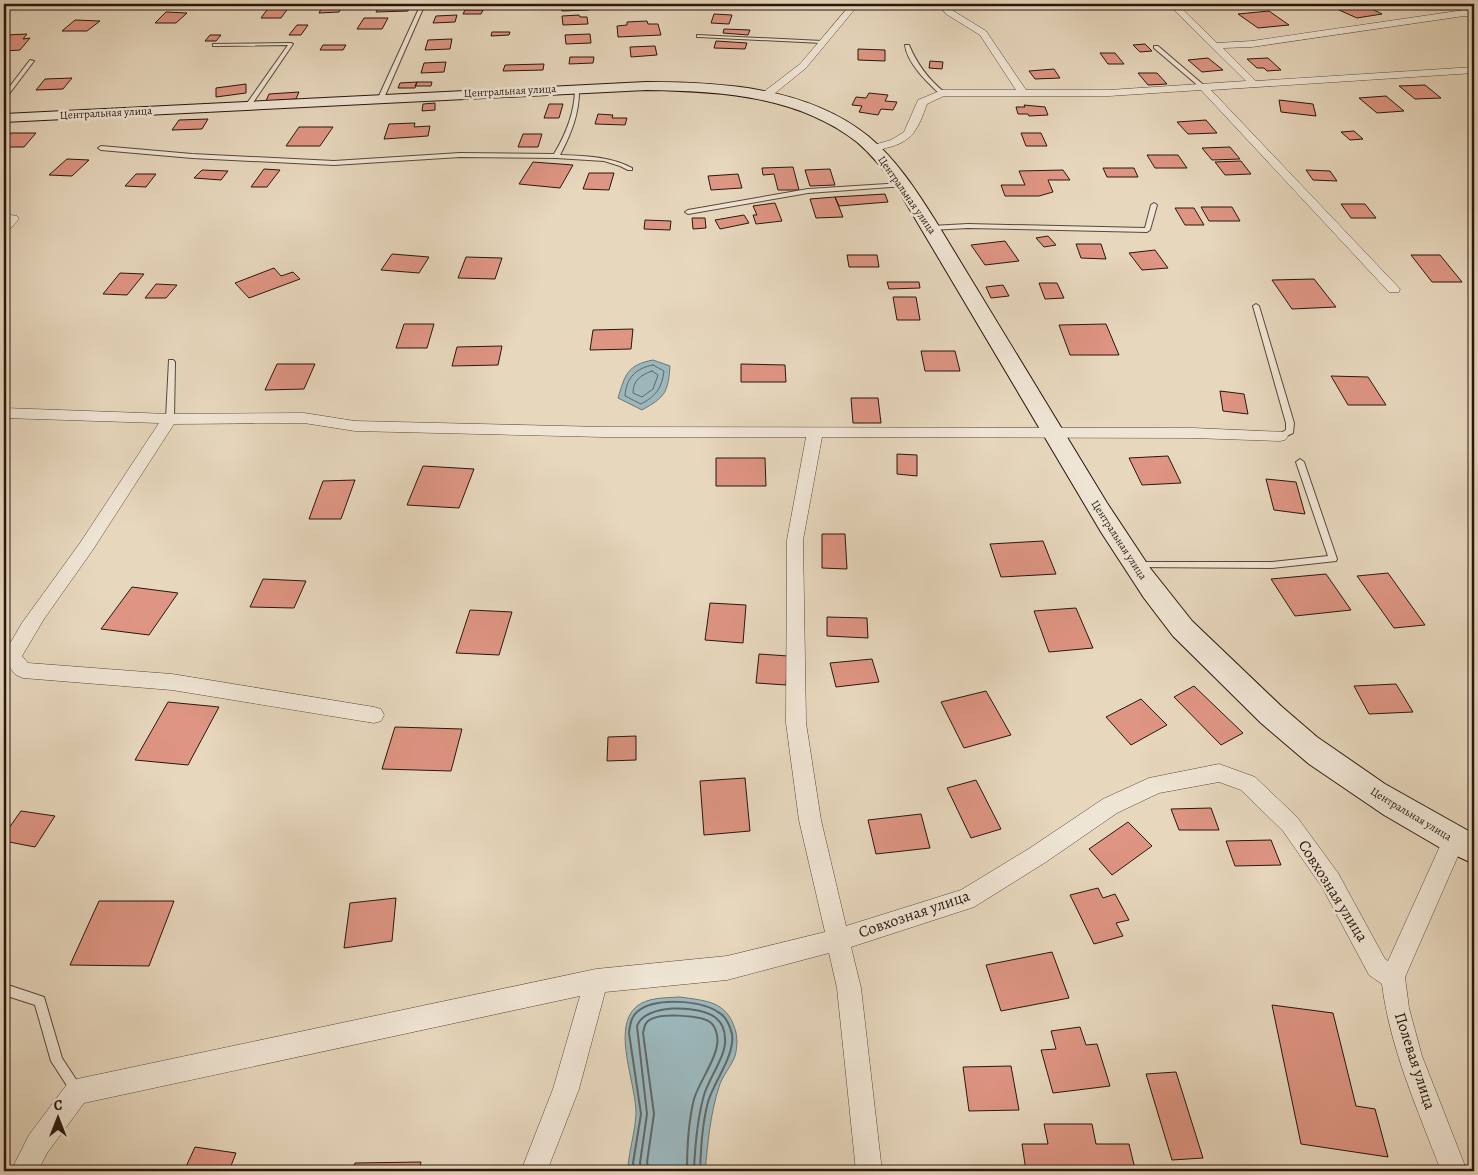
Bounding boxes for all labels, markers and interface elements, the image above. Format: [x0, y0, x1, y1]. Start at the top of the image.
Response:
street label: Центральная улица [464, 81, 557, 101]
street label: Центральная улица [60, 103, 153, 123]
street label: Центральная улица [874, 153, 940, 238]
street label: Центральная улица [1088, 497, 1151, 584]
street label: Центральная улица [1368, 784, 1455, 845]
street label: Совхозная улица [1293, 836, 1373, 947]
street label: Совхозная улица [855, 884, 973, 943]
street label: Полевая улица [1389, 1010, 1441, 1113]
north arrow [32, 1092, 82, 1142]
text: С [54, 1096, 63, 1115]

